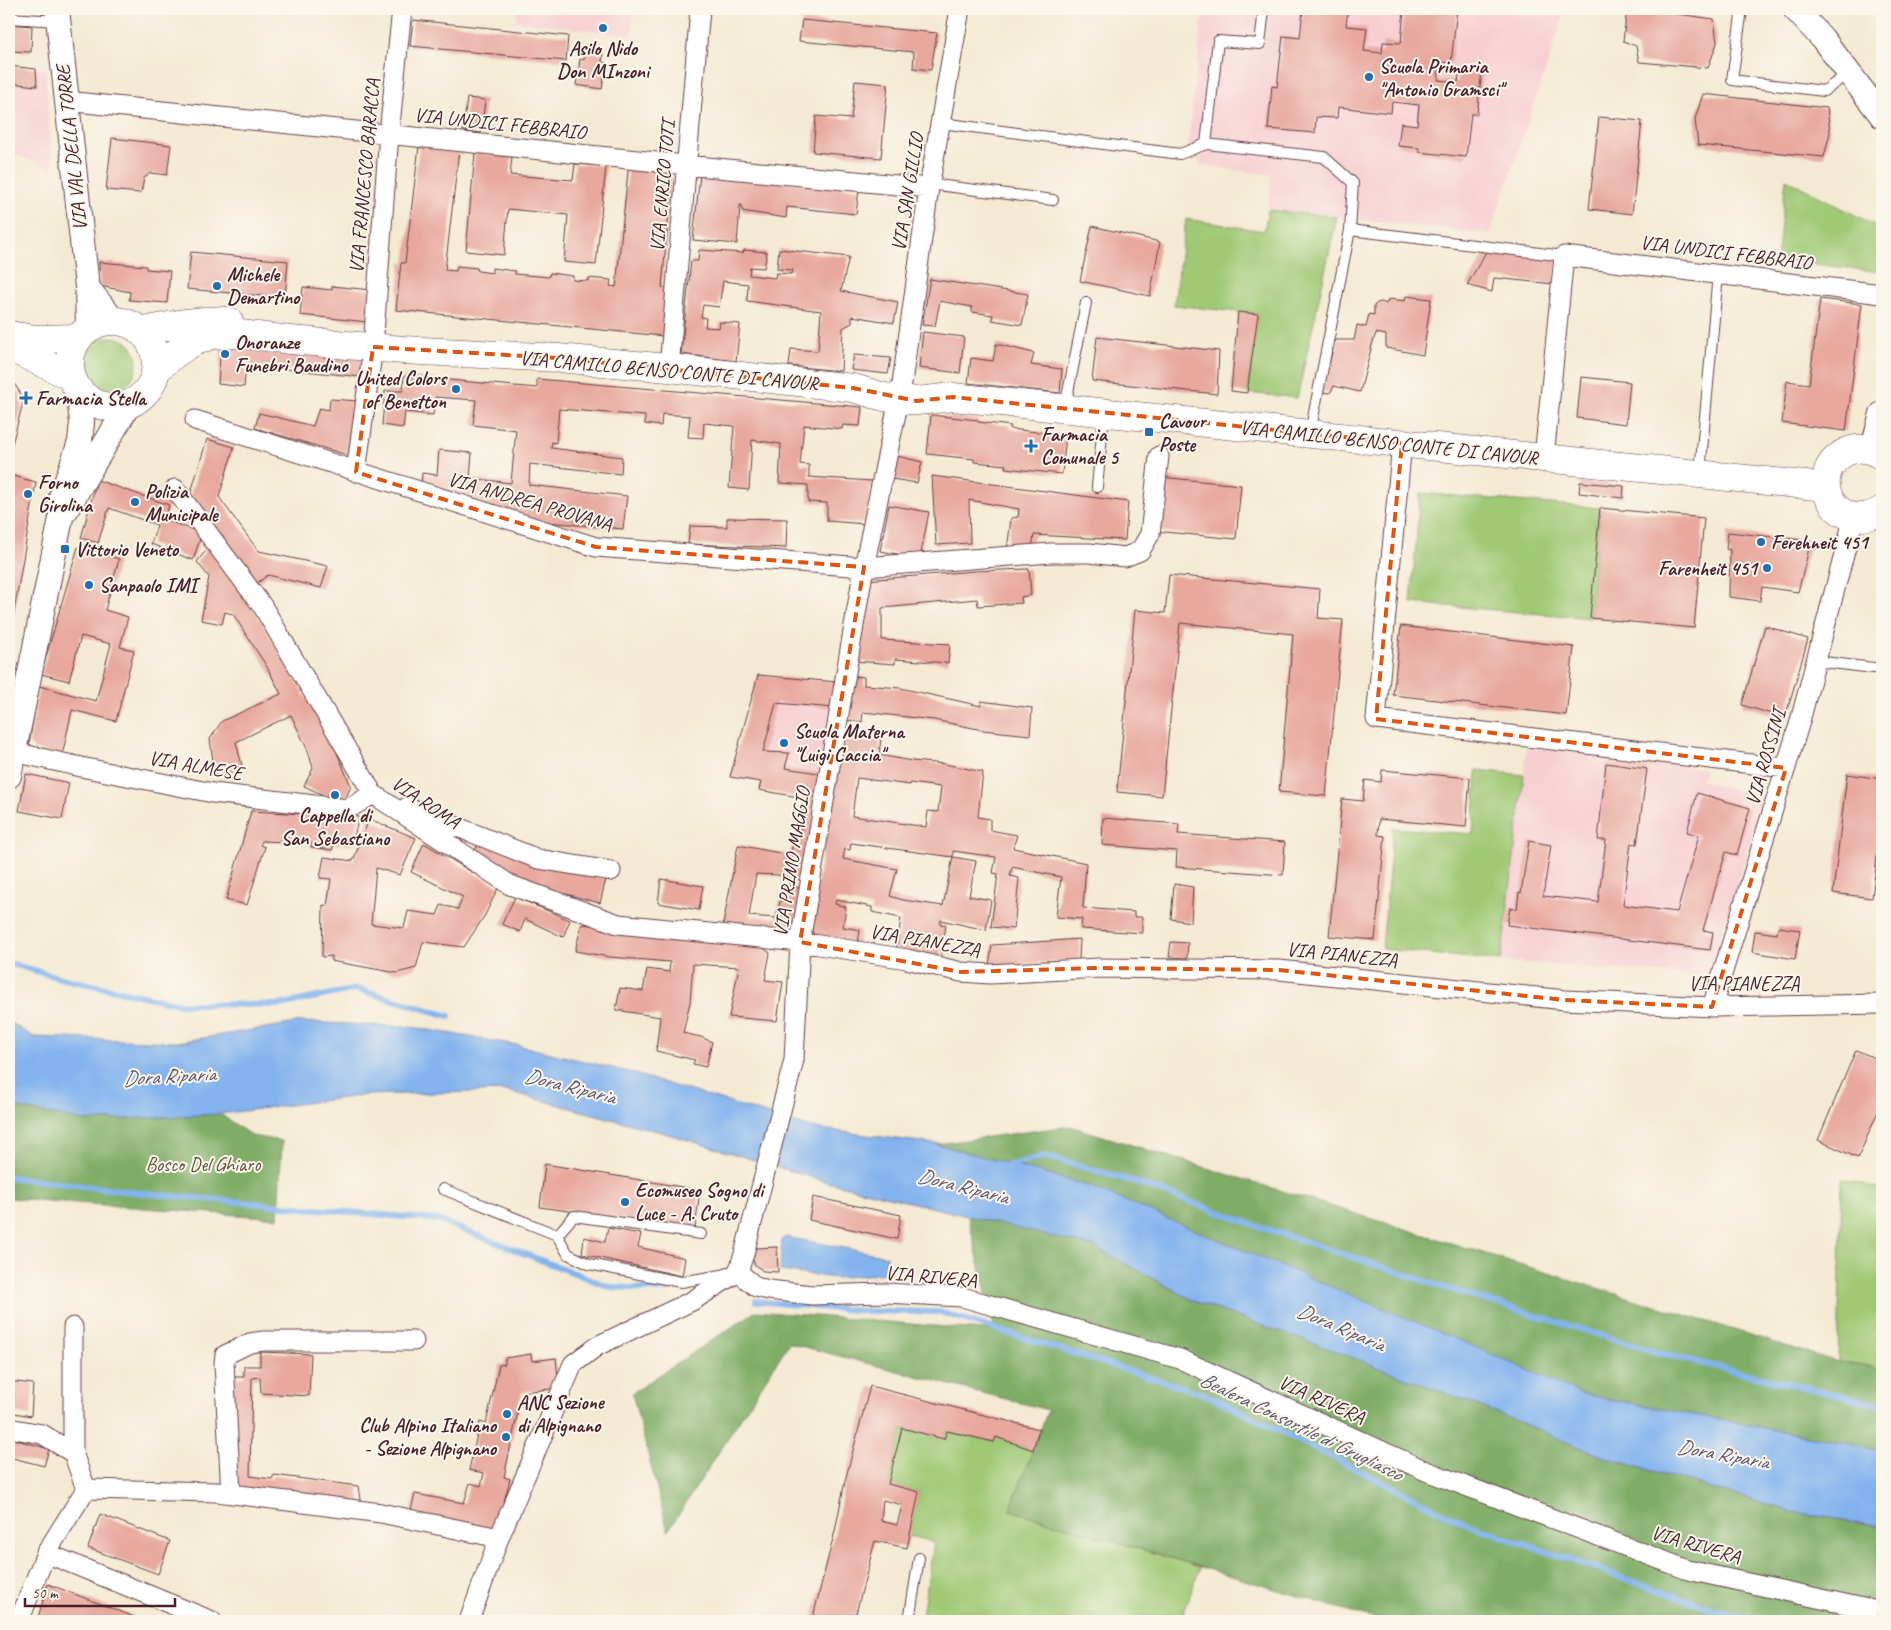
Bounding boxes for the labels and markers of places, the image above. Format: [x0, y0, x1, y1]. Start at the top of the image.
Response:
marker: Asilo Nido Don MInzoni [597, 22, 609, 34]
place label: Asilo Nido Don MInzoni [557, 36, 652, 84]
place label: Scuola Primaria "Antonio Gramsci" [1379, 54, 1507, 102]
marker: Scuola Primaria "Antonio Gramsci" [1363, 71, 1375, 83]
place label: Michele Demartino [227, 262, 301, 310]
marker: Michele Demartino [211, 280, 223, 292]
place label: Onoranze Funebri Baudino [235, 330, 349, 378]
marker: Onoranze Funebri Baudino [219, 348, 231, 360]
place label: United Colors of Benetton [355, 366, 448, 414]
marker: United Colors of Benetton [450, 383, 462, 395]
place label: Farmacia Stella [36, 386, 147, 411]
marker: Farmacia Stella [20, 392, 32, 404]
place label: Cavour Poste [1159, 409, 1208, 457]
place label: Farmacia Comunale 5 [1041, 422, 1120, 470]
marker: Cavour Poste [1143, 426, 1155, 438]
marker: Farmacia Comunale 5 [1025, 440, 1037, 452]
place label: Forno Girolina [38, 470, 94, 518]
place label: Polizia Municipale [145, 479, 219, 527]
marker: Forno Girolina [22, 488, 34, 500]
marker: Polizia Municipale [129, 496, 141, 508]
place label: Ferehneit 451 [1771, 530, 1870, 555]
marker: Ferehneit 451 [1755, 536, 1767, 548]
place label: Vittorio Veneto [75, 537, 180, 562]
marker: Vittorio Veneto [59, 543, 71, 555]
place label: Farenheit 451 [1658, 556, 1759, 581]
marker: Farenheit 451 [1761, 562, 1773, 574]
place label: Sanpaolo IMI [99, 573, 201, 598]
marker: Sanpaolo IMI [83, 579, 95, 591]
place label: Scuola Materna "Luigi Caccia" [794, 719, 905, 767]
marker: Scuola Materna "Luigi Caccia" [778, 737, 790, 749]
marker: Cappella di San Sebastiano [329, 789, 341, 801]
place label: Cappella di San Sebastiano [281, 803, 391, 851]
place label: Ecomuseo Sogno di Luce - A. Cruto [635, 1178, 766, 1226]
marker: Ecomuseo Sogno di Luce - A. Cruto [619, 1196, 631, 1208]
place label: ANC Sezione di Alpignano [517, 1390, 606, 1438]
marker: ANC Sezione di Alpignano [501, 1408, 513, 1420]
place label: Club Alpino Italiano - Sezione Alpignano [359, 1413, 498, 1461]
marker: Club Alpino Italiano - Sezione Alpignano [500, 1431, 512, 1443]

